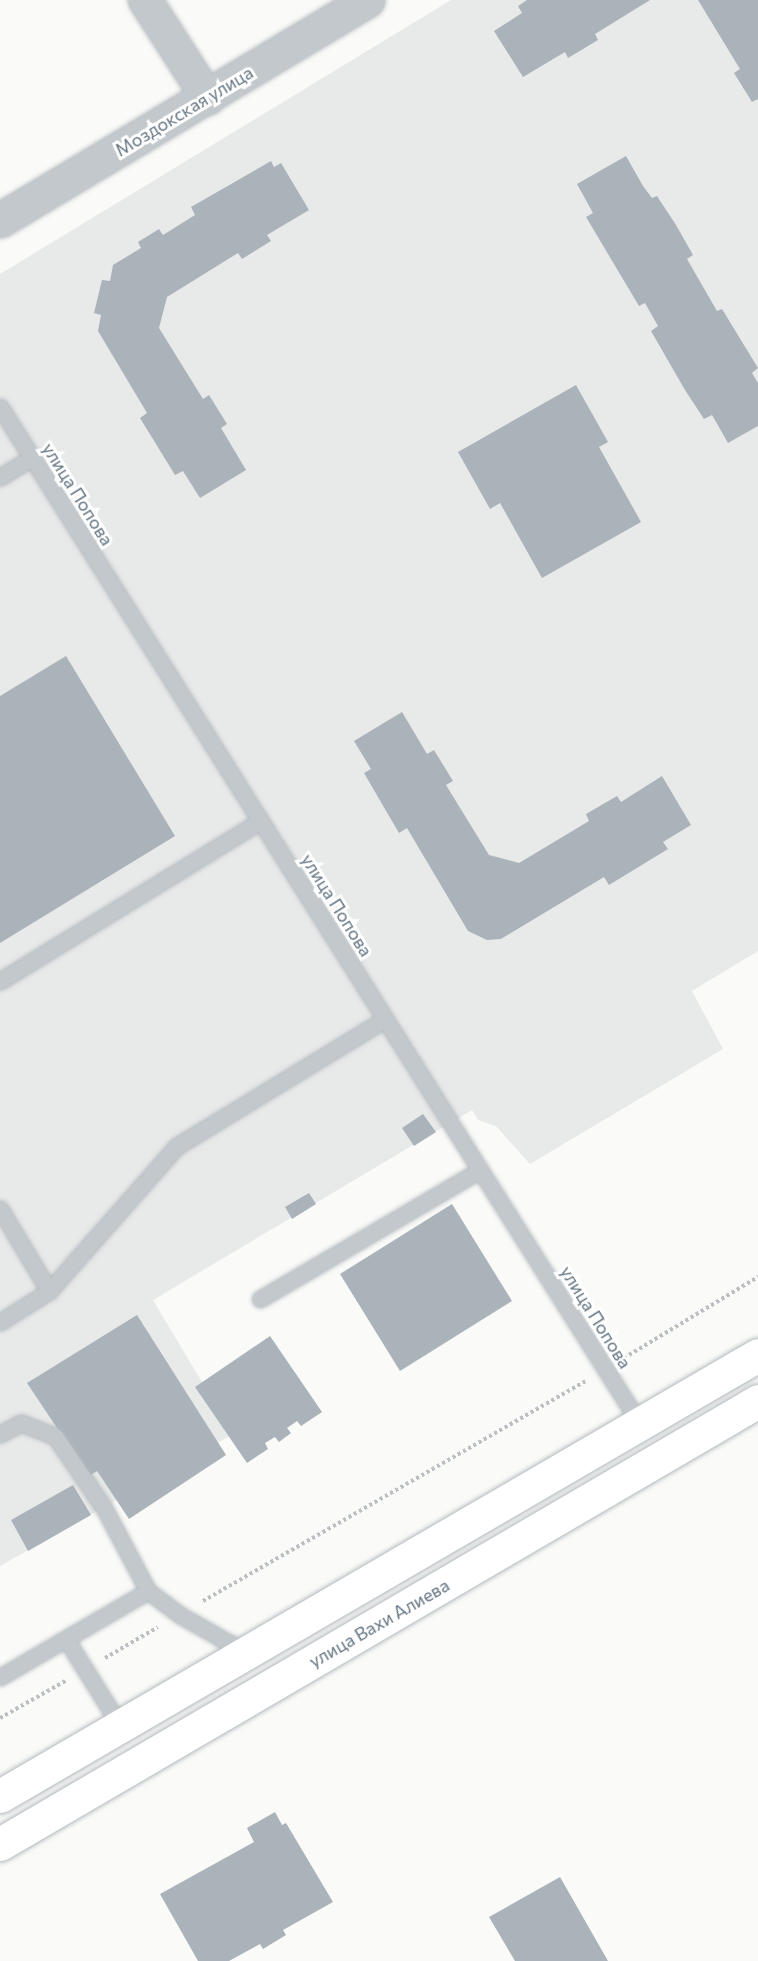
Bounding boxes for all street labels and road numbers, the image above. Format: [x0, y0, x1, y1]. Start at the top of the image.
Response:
street label: Моздокская улица [111, 61, 257, 161]
street label: улица Попова [38, 439, 118, 549]
street label: улица Попова [297, 850, 377, 960]
street label: улица Попова [556, 1262, 636, 1372]
street label: улица Вахи Алиева [305, 1574, 453, 1672]

